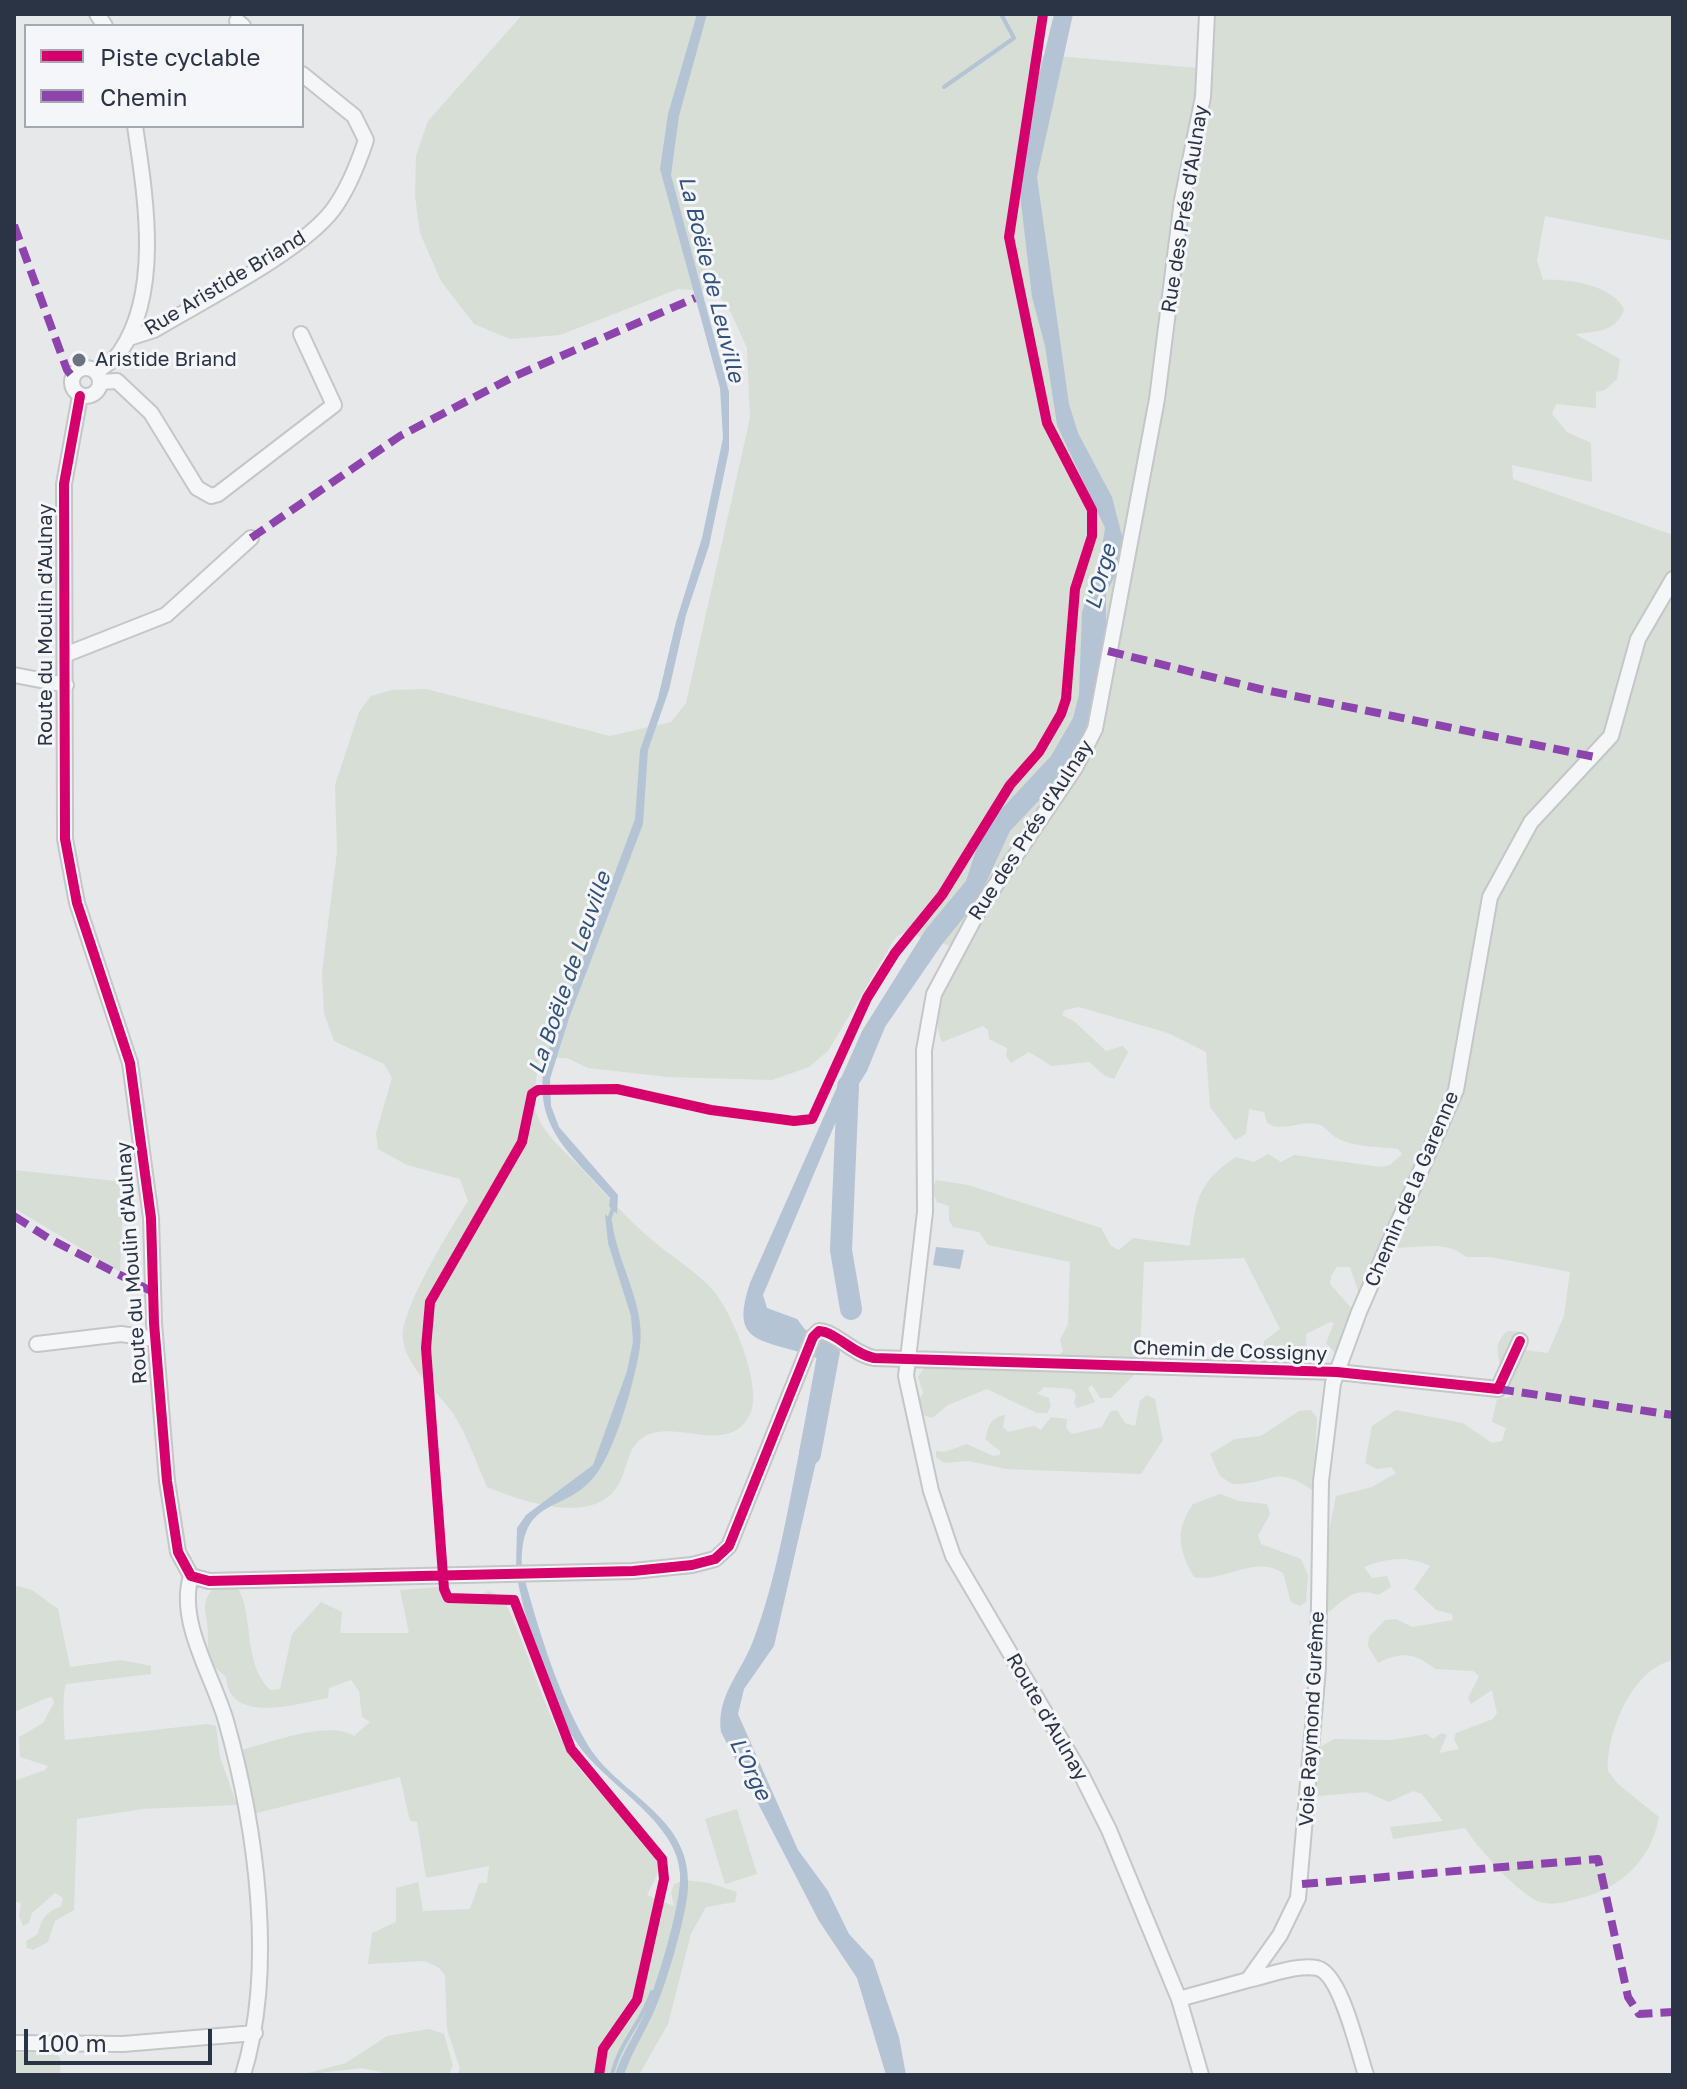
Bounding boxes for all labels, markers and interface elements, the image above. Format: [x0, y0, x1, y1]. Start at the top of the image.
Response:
legend [24, 24, 304, 128]
text: Piste cyclable [100, 42, 260, 71]
text: Chemin [100, 82, 187, 111]
street label: Rue des Prés d'Aulnay [1157, 103, 1213, 315]
water label: La Boële de Leuville [673, 173, 749, 385]
street label: Rue Aristide Briand [140, 225, 310, 341]
place label: Aristide Briand [95, 348, 237, 372]
marker: Aristide Briand [70, 351, 88, 369]
street label: Route du Moulin d'Aulnay [34, 504, 58, 746]
water label: L'Orge [1080, 542, 1122, 612]
street label: Rue des Prés d'Aulnay [964, 735, 1098, 925]
water label: La Boële de Leuville [523, 869, 617, 1077]
street label: Chemin de la Garenne [1360, 1088, 1464, 1290]
street label: Route du Moulin d'Aulnay [112, 1141, 152, 1385]
street label: Chemin de Cossigny [1132, 1336, 1328, 1366]
street label: Voie Raymond Gurême [1294, 1611, 1330, 1827]
street label: Route d'Aulnay [1001, 1649, 1093, 1785]
water label: L'Orge [724, 1734, 776, 1804]
scale bar [28, 2013, 216, 2063]
text: 100 m [38, 2028, 107, 2057]

